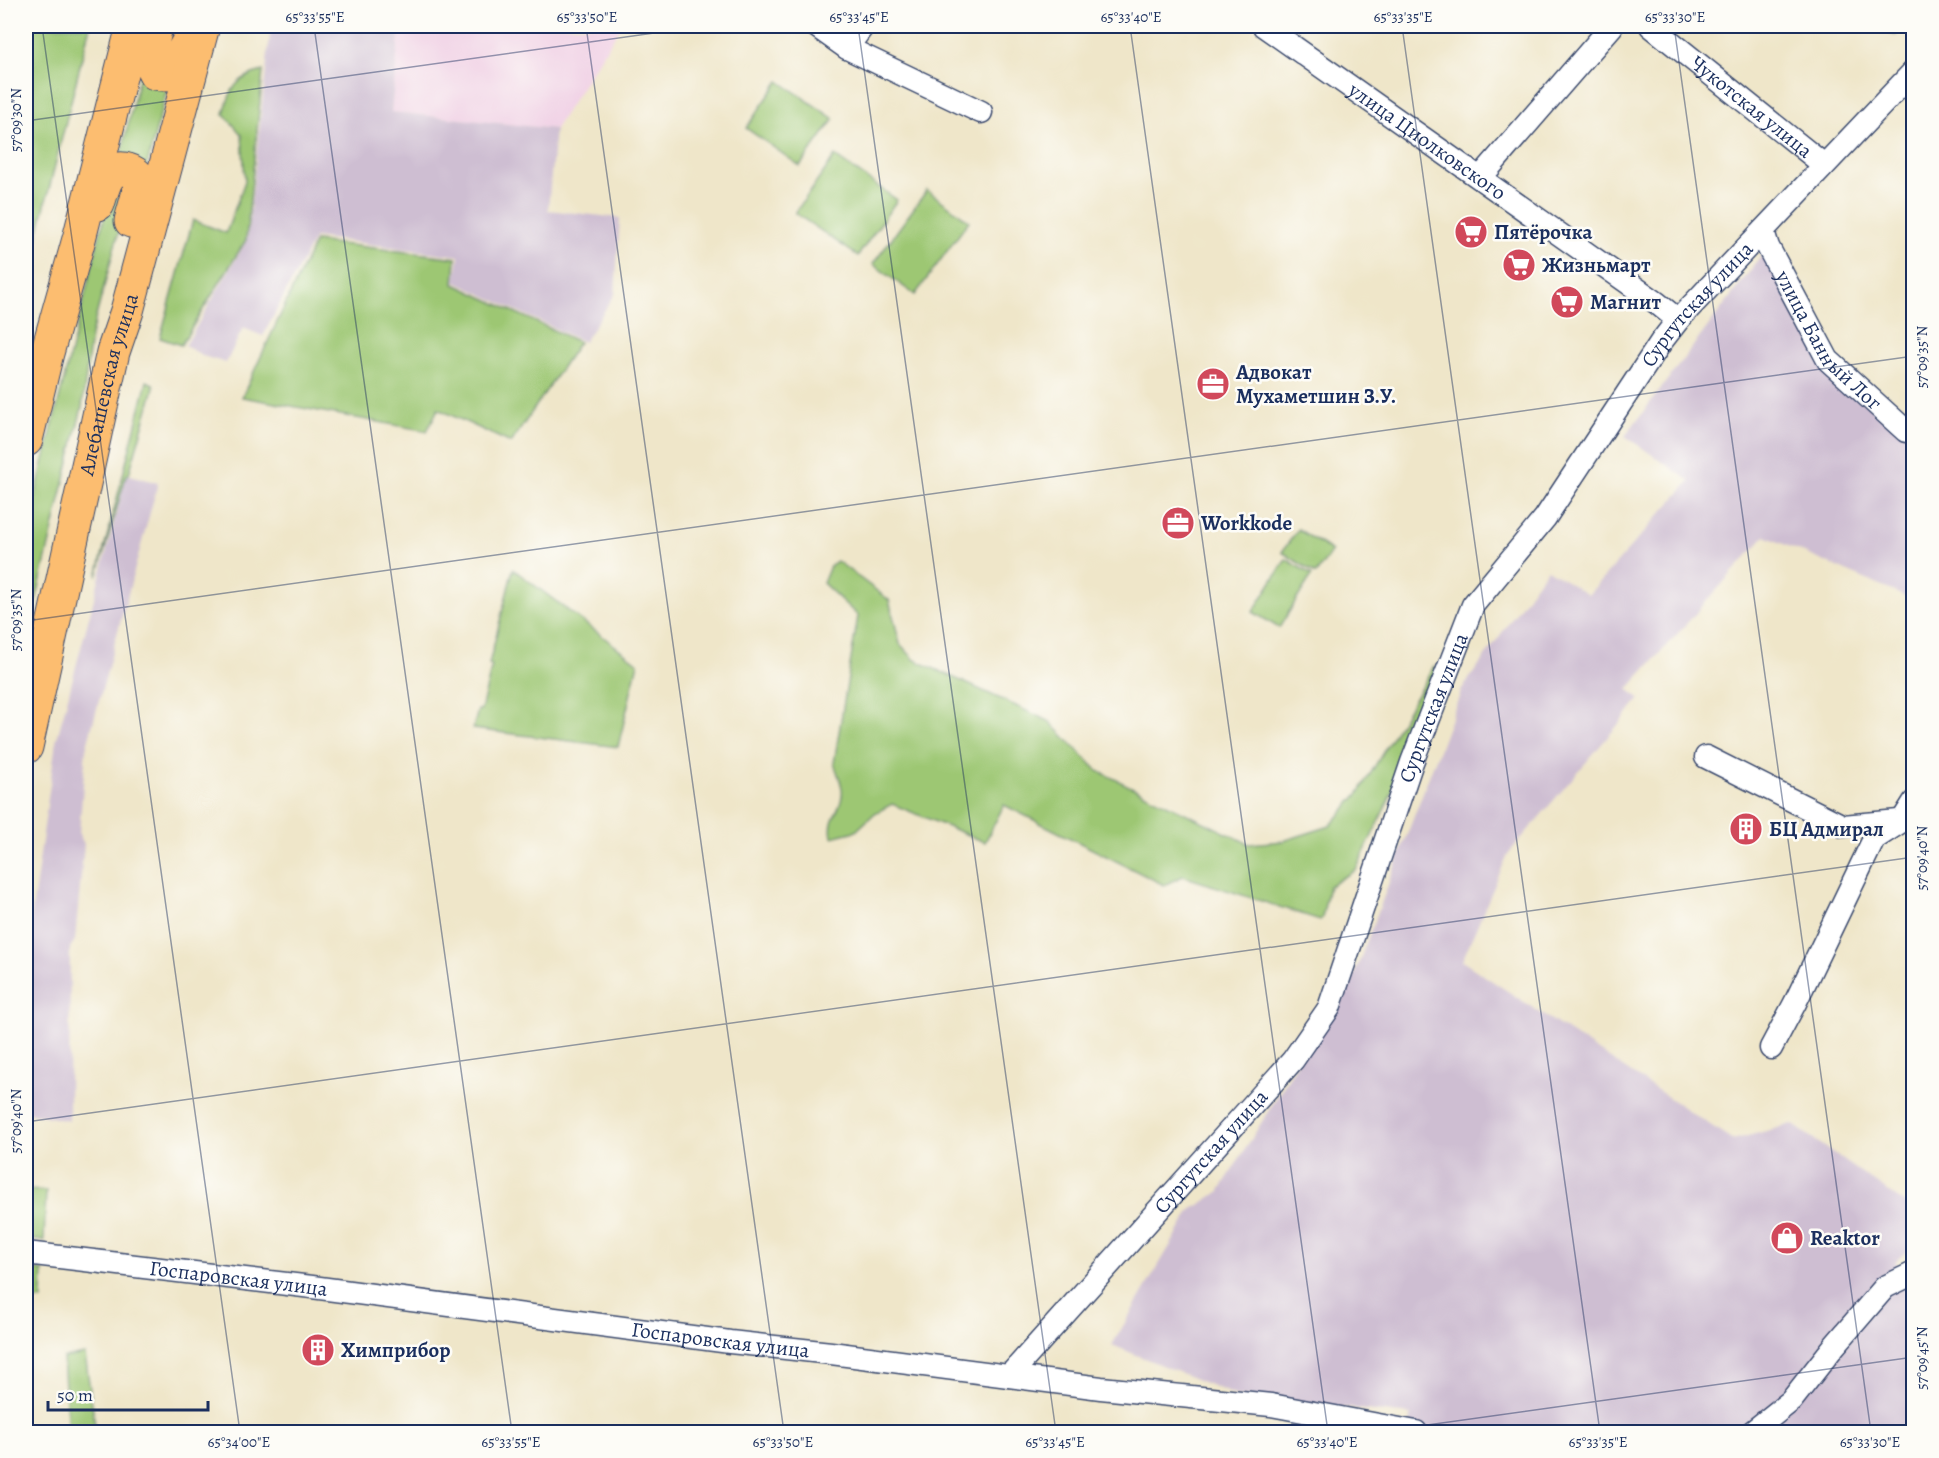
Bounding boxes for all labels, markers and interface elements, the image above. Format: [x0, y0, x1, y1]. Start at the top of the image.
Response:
text: 65°33'55"E [285, 7, 345, 27]
text: 65°33'50"E [557, 7, 617, 27]
text: 65°33'45"E [829, 7, 889, 27]
text: 65°33'40"E [1100, 7, 1162, 27]
text: 65°33'35"E [1373, 7, 1433, 27]
text: 65°33'30"E [1645, 7, 1705, 27]
street label: Чукотская улица [1685, 49, 1819, 165]
street label: улица Циолковского [1342, 75, 1512, 206]
text: 57°09'30"N [6, 88, 26, 152]
supermarket icon: Пятёрочка [1453, 214, 1489, 250]
place label: Пятёрочка [1494, 218, 1593, 246]
street label: Сургутская улица [1634, 235, 1760, 372]
supermarket icon: Жизньмарт [1501, 247, 1537, 283]
place label: Жизньмарт [1542, 251, 1651, 279]
street label: улица Банный Лог [1768, 265, 1888, 416]
supermarket icon: Магнит [1549, 284, 1585, 320]
place label: Магнит [1590, 288, 1661, 316]
street label: Алебашевская улица [72, 290, 145, 479]
text: 57°09'35"N [1912, 325, 1932, 388]
place label: Адвокат Мухаметшин З.У. [1235, 358, 1396, 410]
office icon: Адвокат Мухаметшин З.У. [1195, 366, 1231, 402]
office icon: Workkode [1160, 505, 1196, 541]
place label: Workkode [1200, 509, 1293, 537]
text: 57°09'35"N [6, 588, 26, 651]
street label: Сургутская улица [1392, 629, 1475, 786]
building icon: БЦ Адмирал [1728, 811, 1764, 847]
place label: БЦ Адмирал [1769, 815, 1884, 843]
text: 57°09'40"N [1912, 825, 1932, 890]
street label: Сургутская улица [1148, 1083, 1274, 1220]
text: 57°09'40"N [6, 1088, 26, 1153]
shop icon: Reaktor [1769, 1220, 1805, 1256]
place label: Reaktor [1810, 1224, 1880, 1252]
street label: Госпаровская улица [148, 1254, 330, 1303]
street label: Госпаровская улица [630, 1315, 811, 1365]
text: 57°09'45"N [1912, 1326, 1932, 1390]
building icon: Химприбор [300, 1332, 336, 1368]
place label: Химприбор [341, 1336, 450, 1364]
scale bar [48, 1374, 208, 1412]
text: 50 m [57, 1383, 93, 1407]
text: 65°34'00"E [208, 1432, 270, 1452]
text: 65°33'55"E [481, 1432, 541, 1452]
text: 65°33'50"E [753, 1432, 813, 1452]
text: 65°33'45"E [1025, 1432, 1085, 1452]
text: 65°33'40"E [1296, 1432, 1358, 1452]
text: 65°33'35"E [1568, 1432, 1628, 1452]
text: 65°33'30"E [1840, 1432, 1900, 1452]

